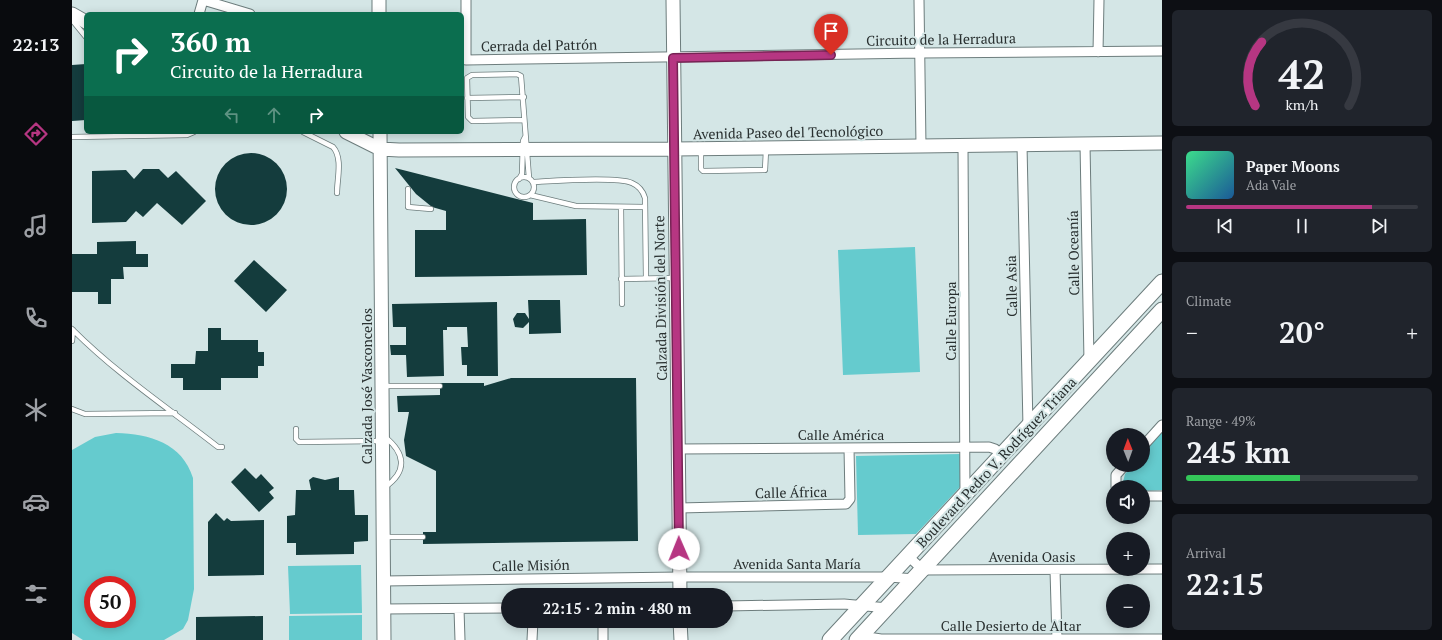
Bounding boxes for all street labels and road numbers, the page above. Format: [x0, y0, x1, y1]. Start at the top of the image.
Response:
street label: Circuito de la Herradura [866, 28, 1016, 50]
street label: Cerrada del Patrón [481, 34, 598, 56]
street label: Avenida Paseo del Tecnológico [693, 121, 884, 143]
street label: Calle Oceanía [1063, 210, 1083, 296]
street label: Calzada División del Norte [649, 215, 671, 381]
street label: Calle Asia [1001, 255, 1021, 317]
street label: Calle Europa [941, 281, 960, 361]
street label: Calzada José Vasconcelos [357, 308, 376, 464]
street label: Boulevard Pedro V. Rodríguez Triana [912, 373, 1080, 551]
street label: Calle América [798, 425, 884, 444]
street label: Calle África [755, 482, 827, 502]
street label: Avenida Oasis [989, 547, 1075, 566]
street label: Avenida Santa María [733, 554, 861, 573]
street label: Calle Misión [492, 555, 571, 575]
street label: Calle Desierto de Altar [941, 616, 1082, 635]

